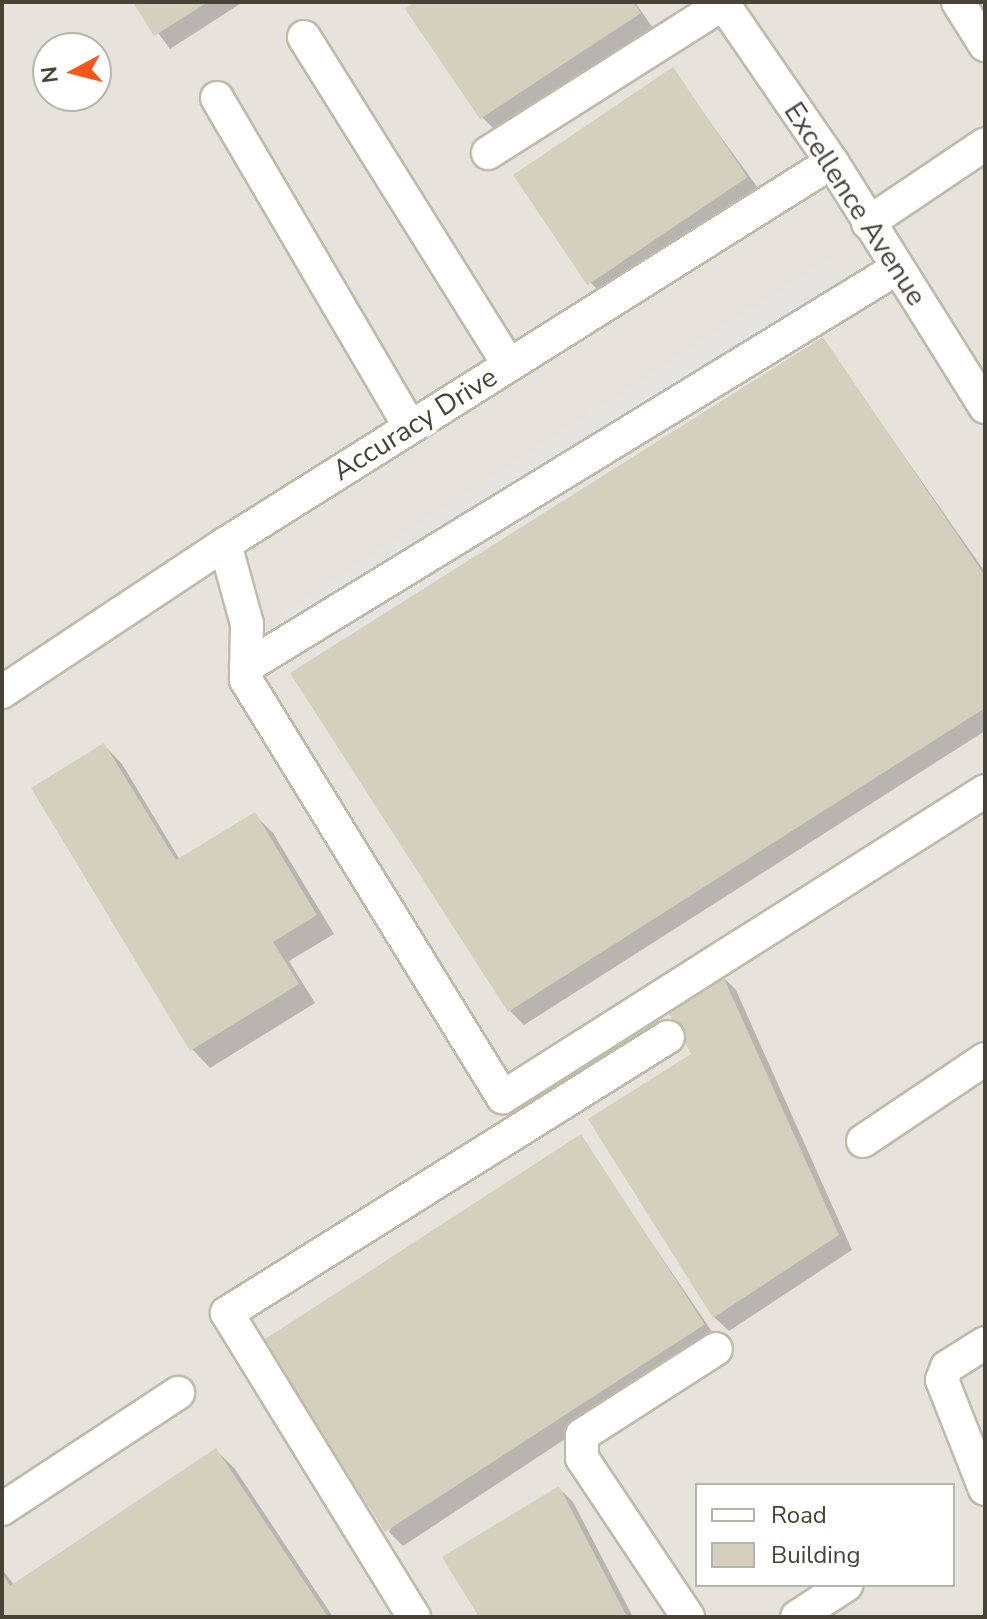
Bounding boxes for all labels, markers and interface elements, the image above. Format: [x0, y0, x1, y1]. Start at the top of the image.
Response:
north arrow [32, 32, 112, 112]
text: N [34, 65, 66, 85]
street label: Excellence Avenue [777, 96, 933, 312]
street label: Accuracy Drive [327, 360, 503, 488]
legend [695, 1483, 955, 1587]
text: Road [771, 1499, 827, 1531]
text: Building [771, 1539, 861, 1571]

